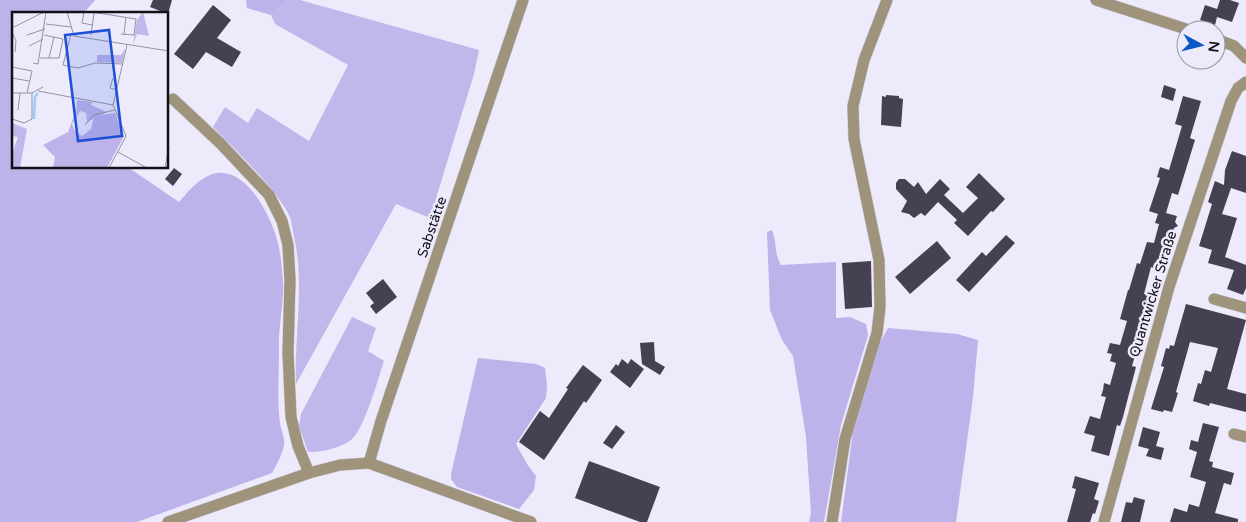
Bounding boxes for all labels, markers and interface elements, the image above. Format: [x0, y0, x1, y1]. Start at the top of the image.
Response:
inset map [12, 12, 169, 169]
north arrow [1176, 20, 1226, 70]
text: N [1204, 40, 1223, 53]
street label: Sabstätte [414, 194, 450, 260]
street label: Quantwicker Straße [1126, 229, 1180, 359]

